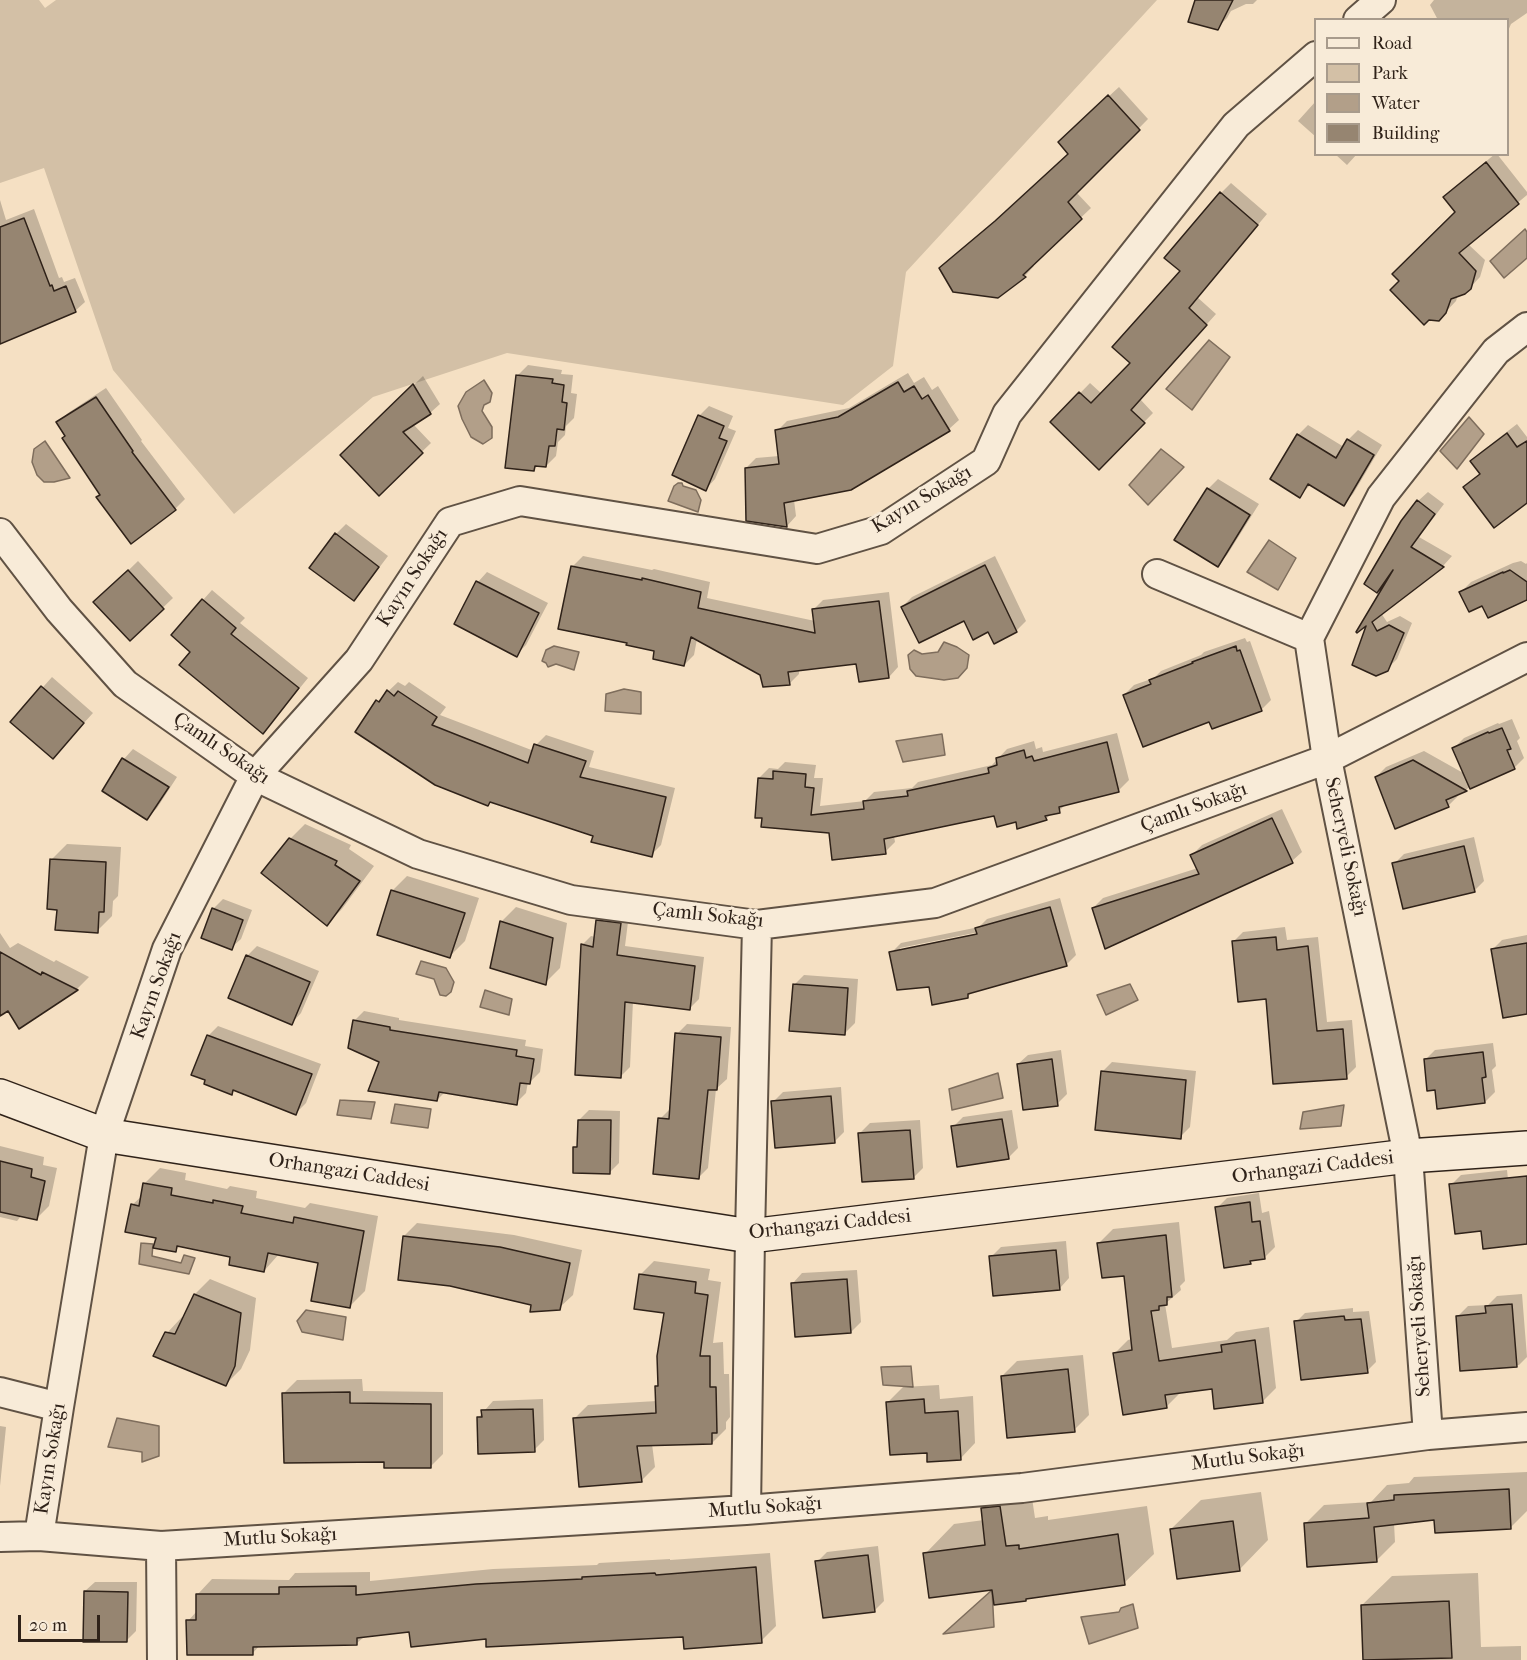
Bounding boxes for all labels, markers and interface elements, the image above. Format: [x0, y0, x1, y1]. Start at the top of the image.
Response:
legend [1314, 18, 1509, 156]
text: Road [1372, 33, 1412, 54]
text: Park [1372, 63, 1408, 84]
text: Water [1372, 93, 1420, 114]
text: Building [1372, 123, 1439, 144]
street label: Kayın Sokağı [868, 461, 976, 539]
street label: Kayın Sokağı [372, 524, 454, 632]
street label: Çamlı Sokağı [168, 708, 274, 790]
street label: Seheryeli Sokağı [1319, 775, 1371, 919]
street label: Çamlı Sokağı [1138, 778, 1250, 838]
street label: Çamlı Sokağı [651, 898, 765, 934]
street label: Kayın Sokağı [126, 929, 188, 1043]
street label: Orhangazi Caddesi [1231, 1146, 1395, 1190]
street label: Orhangazi Caddesi [267, 1148, 431, 1198]
street label: Orhangazi Caddesi [748, 1205, 912, 1245]
street label: Seheryeli Sokağı [1403, 1254, 1437, 1398]
street label: Kayın Sokağı [30, 1402, 72, 1516]
street label: Mutlu Sokağı [1190, 1439, 1306, 1477]
street label: Mutlu Sokağı [707, 1492, 823, 1524]
street label: Mutlu Sokağı [223, 1523, 337, 1553]
scale bar [21, 1603, 104, 1641]
text: 20 m [29, 1615, 67, 1636]

